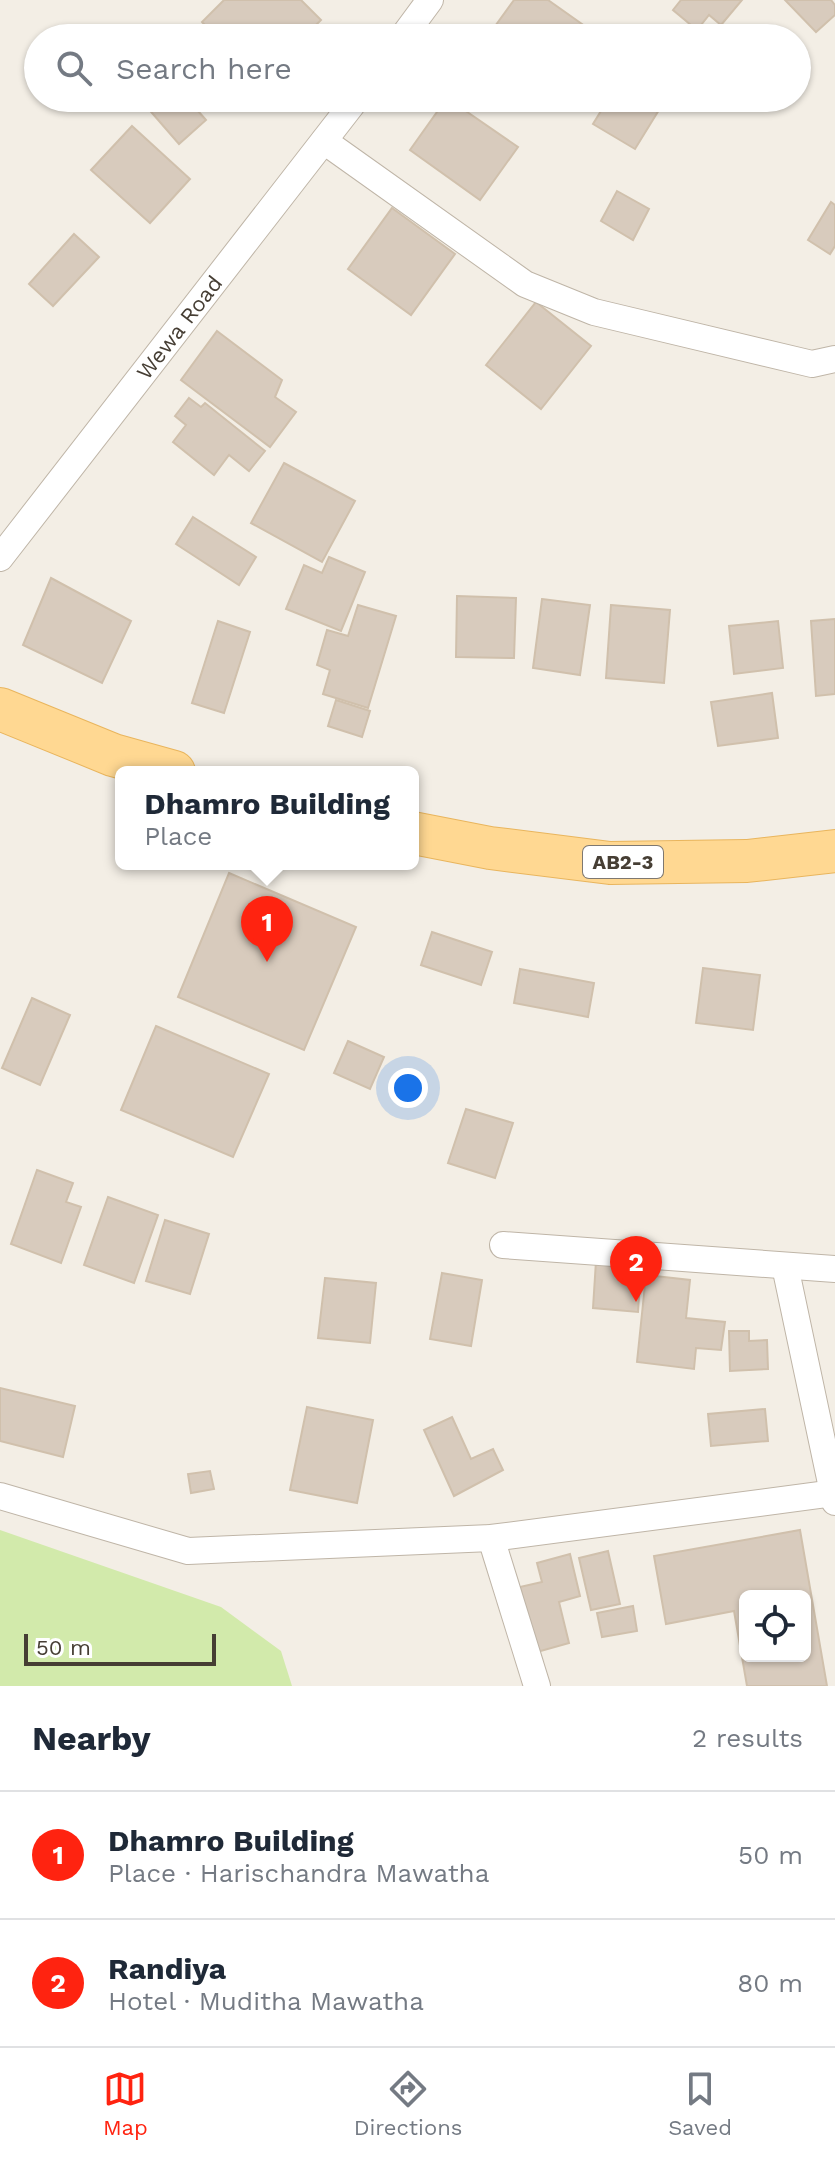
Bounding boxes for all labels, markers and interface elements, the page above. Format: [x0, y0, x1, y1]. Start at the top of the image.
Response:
search box [24, 24, 811, 112]
icon: search [52, 46, 96, 90]
text: Search here [116, 51, 292, 86]
street label: Wewa Road [131, 271, 227, 384]
popup [115, 766, 419, 870]
text: Dhamro Building [144, 786, 390, 821]
text: Place [144, 821, 212, 851]
road number: AB2-3 [583, 846, 663, 878]
pin: 1 [241, 896, 293, 962]
your location [388, 1068, 428, 1108]
pin: 2 [610, 1236, 662, 1302]
map controls [739, 1590, 811, 1662]
button: locate [739, 1590, 811, 1662]
scale bar [24, 1630, 216, 1666]
text: 50 m [36, 1635, 91, 1660]
text: Nearby [32, 1718, 151, 1758]
text: 2 results [692, 1723, 803, 1753]
text: Dhamro Building [108, 1823, 354, 1858]
text: 1 [52, 1840, 64, 1870]
text: 50 m [738, 1840, 803, 1870]
text: Place · Harischandra Mawatha [108, 1858, 489, 1888]
text: Randiya [108, 1951, 226, 1986]
text: 2 [50, 1968, 66, 1998]
text: 80 m [737, 1968, 803, 1998]
text: Hotel · Muditha Mawatha [108, 1986, 424, 2016]
tab: Map [103, 2067, 148, 2140]
tab: Directions [354, 2067, 462, 2140]
tab: Saved [668, 2067, 732, 2140]

